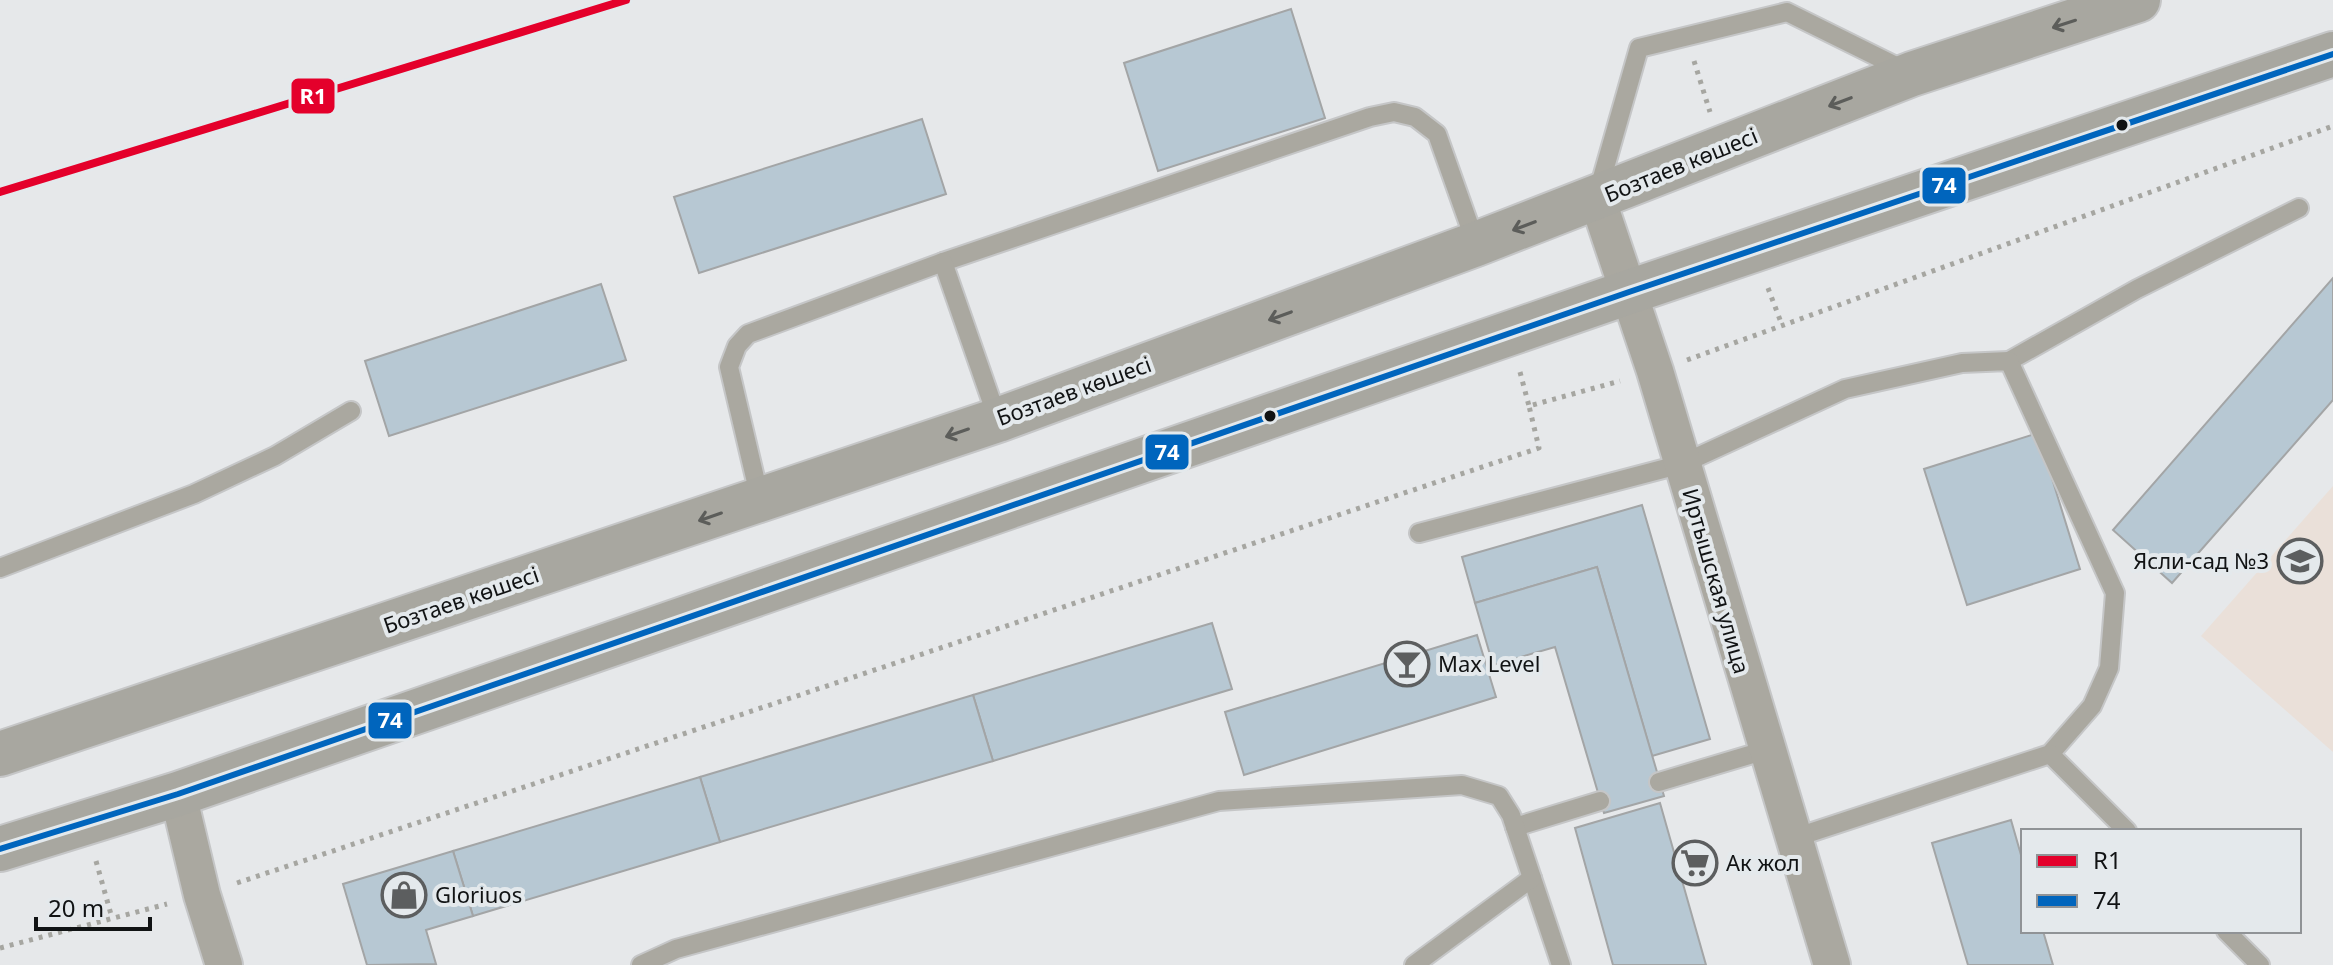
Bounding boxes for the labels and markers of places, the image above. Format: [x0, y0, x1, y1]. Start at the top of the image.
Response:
unlabelled marker [2114, 117, 2130, 133]
unlabelled marker [1262, 408, 1278, 424]
school or university icon: Ясли-сад №3 [2276, 537, 2324, 585]
place label: Ясли-сад №3 [2133, 545, 2269, 575]
bar icon: Max Level [1383, 640, 1431, 688]
place label: Max Level [1438, 648, 1540, 678]
supermarket icon: Ак жол [1671, 839, 1719, 887]
place label: Ак жол [1726, 847, 1800, 877]
shop icon: Gloriuos [380, 871, 428, 919]
place label: Gloriuos [435, 879, 522, 909]

